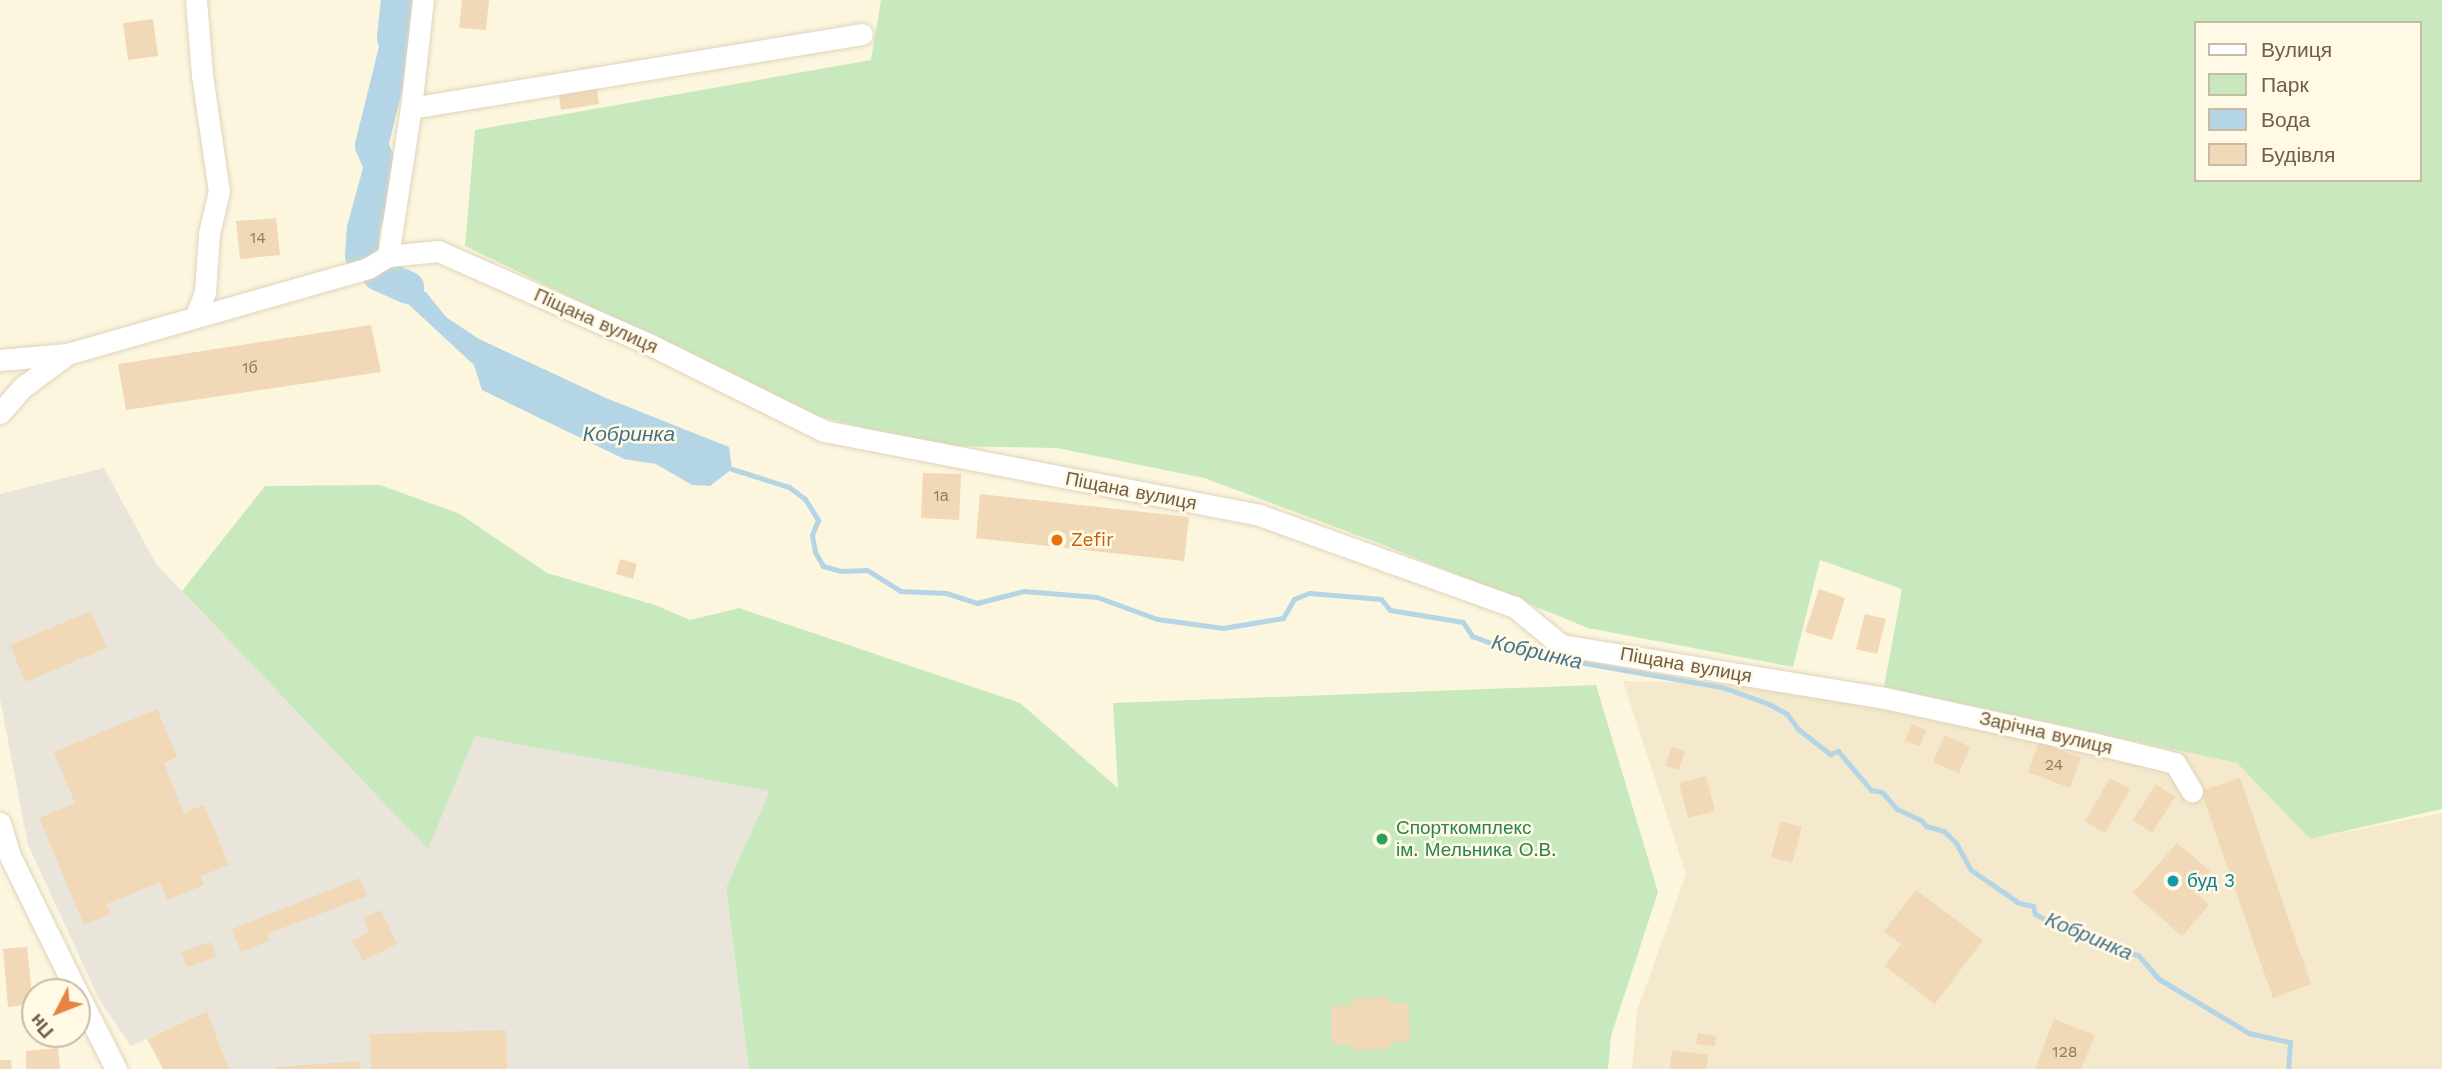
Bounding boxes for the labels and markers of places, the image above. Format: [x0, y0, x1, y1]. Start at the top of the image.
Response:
place label: Zefir [1071, 529, 1114, 551]
marker: Zefir [1049, 532, 1065, 548]
place label: Спорткомплекс ім. Мельника О.В. [1396, 817, 1556, 861]
marker: Спорткомплекс ім. Мельника О.В. [1374, 831, 1390, 847]
place label: буд 3 [2187, 870, 2235, 892]
marker: буд 3 [2165, 873, 2181, 889]

